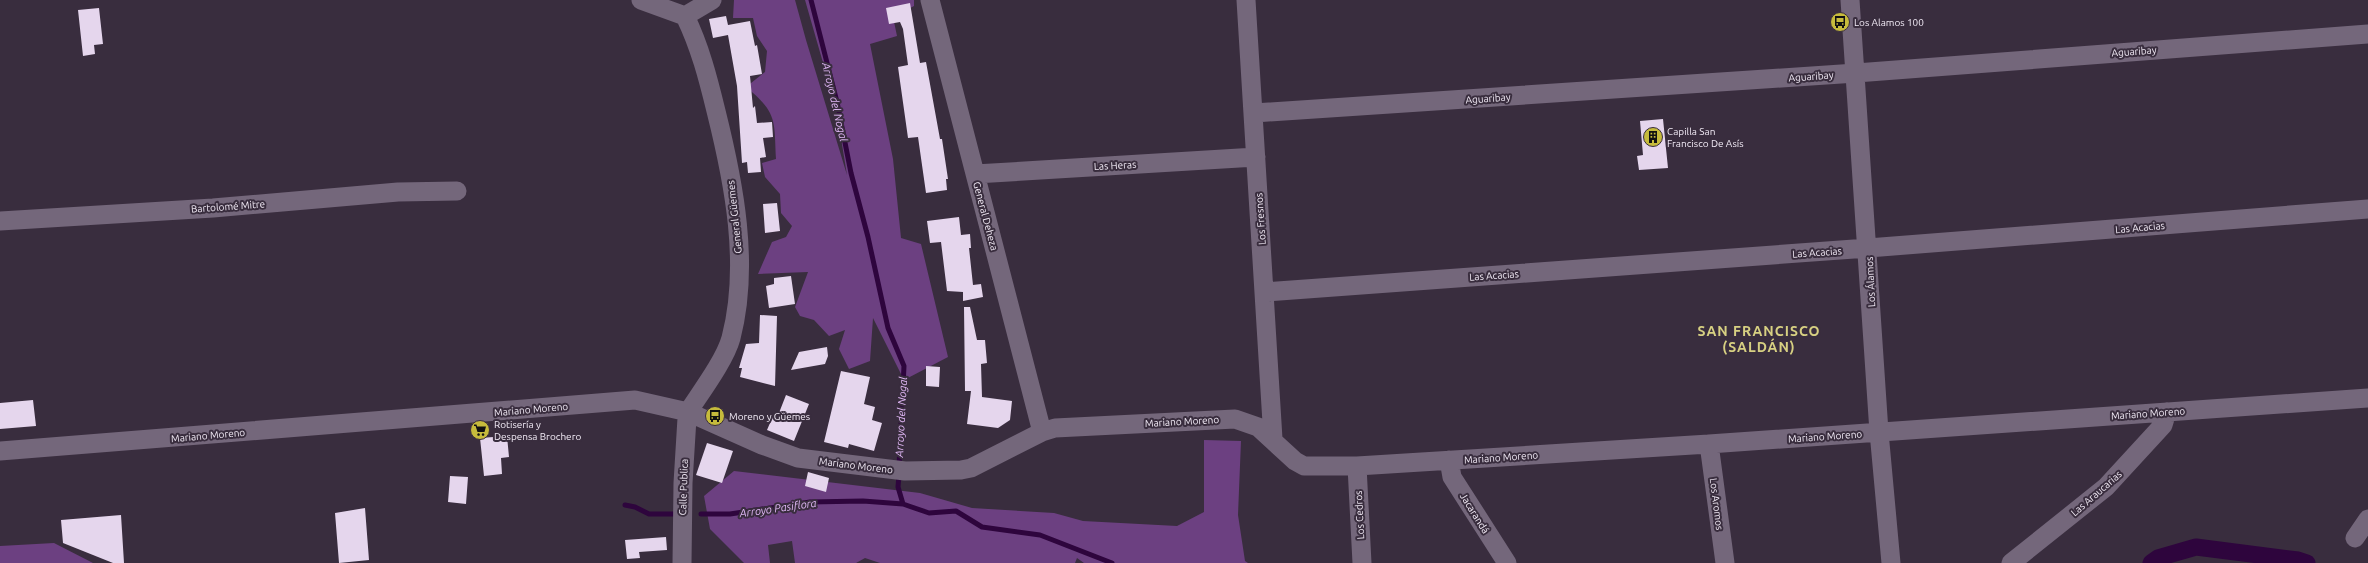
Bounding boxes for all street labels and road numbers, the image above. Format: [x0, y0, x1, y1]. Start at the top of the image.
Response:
street label: Aguaribay [2111, 44, 2157, 59]
street label: Aguaribay [1788, 69, 1834, 84]
street label: Aguaribay [1465, 91, 1511, 106]
street label: Las Heras [1093, 159, 1137, 172]
street label: General Güemes [725, 180, 744, 254]
street label: General Deheza [971, 181, 1000, 252]
street label: Los Fresnos [1253, 193, 1268, 245]
street label: Bartolomé Mitre [191, 198, 265, 215]
street label: Las Acacias [2115, 220, 2165, 235]
street label: Las Acacias [1792, 245, 1842, 260]
street label: Los Álamos [1863, 256, 1877, 308]
street label: Las Acacias [1469, 268, 1519, 283]
street label: Mariano Moreno [493, 401, 569, 418]
street label: Mariano Moreno [2111, 405, 2186, 422]
street label: Mariano Moreno [1145, 414, 1220, 429]
street label: Mariano Moreno [170, 427, 246, 444]
street label: Mariano Moreno [1788, 428, 1863, 445]
street label: Mariano Moreno [1464, 449, 1539, 466]
street label: Mariano Moreno [818, 456, 894, 476]
street label: Calle Publica [677, 458, 690, 516]
street label: Las Araucarias [2069, 468, 2124, 518]
street label: Los Aromos [1708, 477, 1725, 531]
street label: Los Cedros [1353, 490, 1366, 540]
street label: Jacarandá [1458, 491, 1491, 535]

